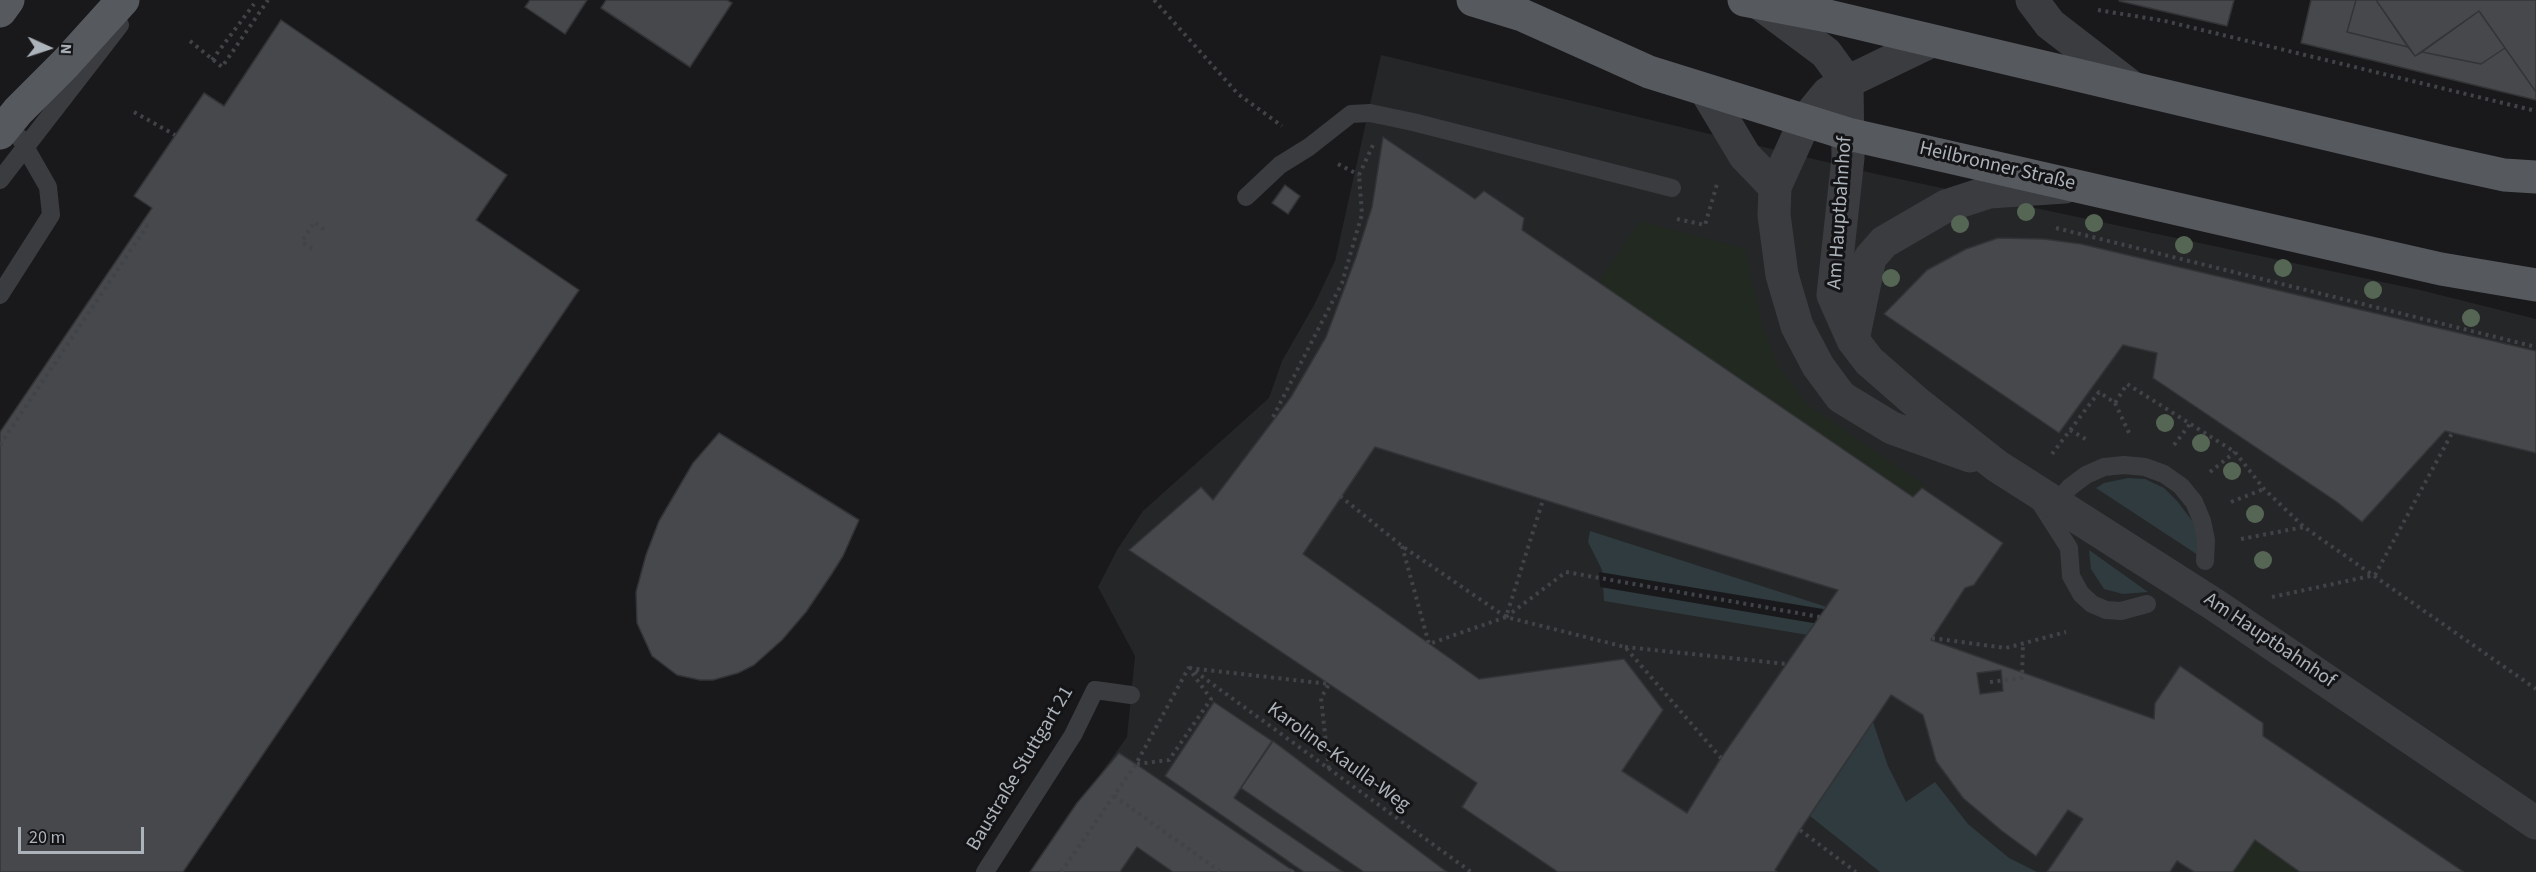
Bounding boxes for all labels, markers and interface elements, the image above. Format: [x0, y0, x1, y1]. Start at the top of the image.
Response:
north arrow [18, 18, 78, 78]
text: N [55, 43, 77, 55]
street label: Am Hauptbahnhof [1824, 136, 1858, 290]
street label: Heilbronner Straße [1917, 137, 2077, 197]
street label: Am Hauptbahnhof [2199, 588, 2339, 694]
street label: Baustraße Stuttgart 21 [962, 682, 1080, 856]
street label: Karoline-Kaulla-Weg [1262, 698, 1414, 818]
scale bar [21, 815, 147, 853]
text: 20 m [29, 825, 65, 850]

